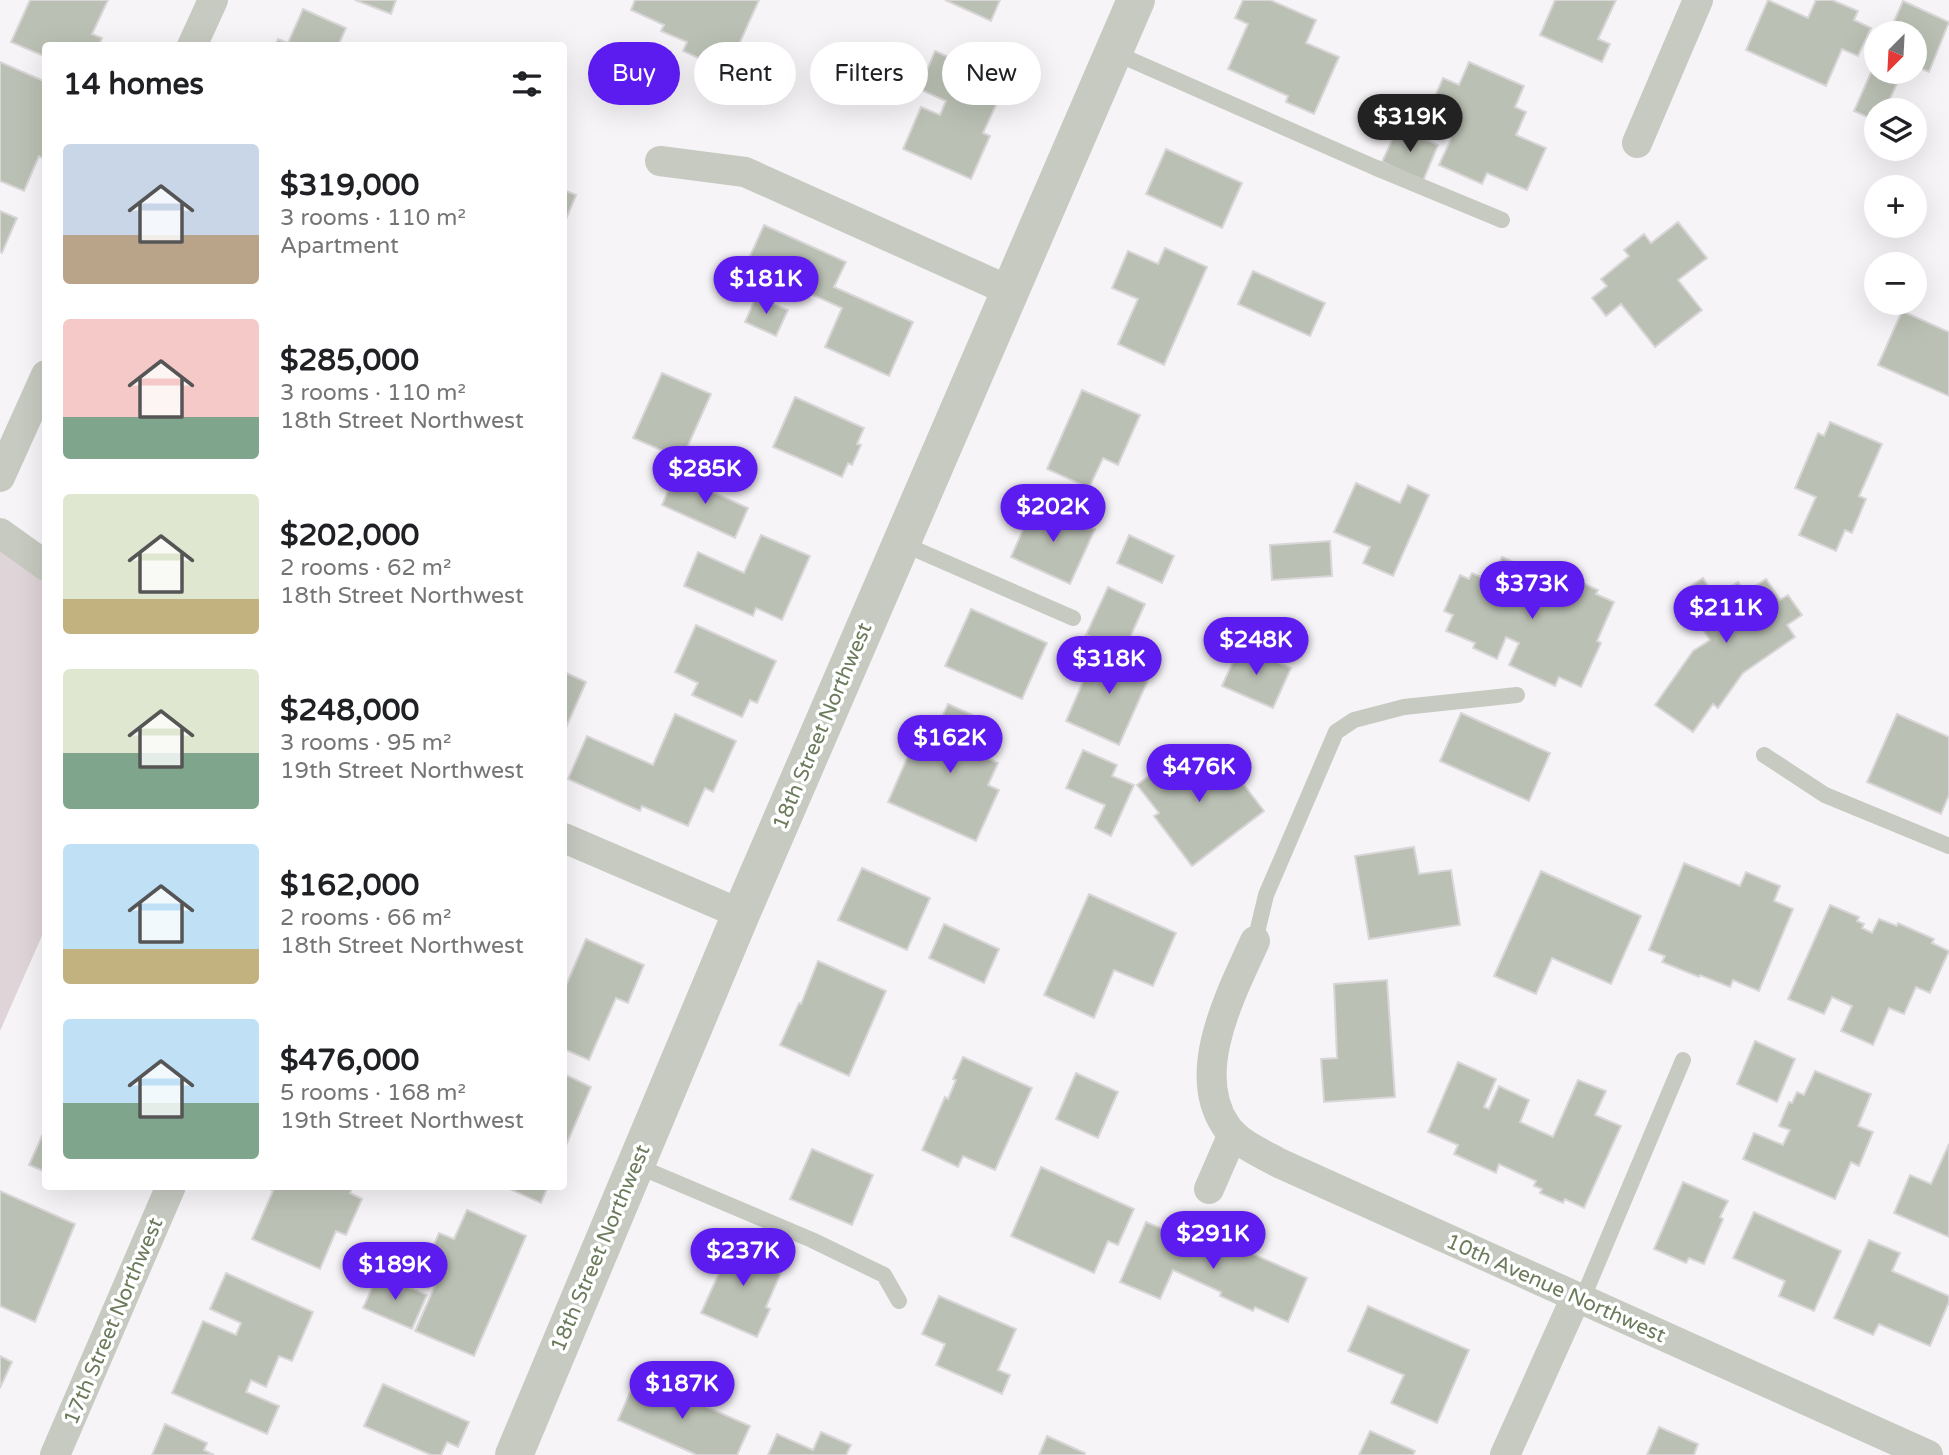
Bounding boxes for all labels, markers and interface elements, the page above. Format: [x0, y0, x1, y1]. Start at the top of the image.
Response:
north arrow [1864, 21, 1927, 84]
map controls [1864, 21, 1927, 315]
chip: Buy [588, 42, 680, 105]
chip: Rent [694, 42, 796, 105]
chip: Filters [810, 42, 928, 105]
chip: New [942, 42, 1041, 105]
icon: filters [508, 65, 546, 103]
text: 14 homes [63, 66, 204, 103]
pin: $319K [1361, 94, 1459, 154]
button: layers [1864, 98, 1927, 161]
text: $319K [1374, 103, 1446, 131]
text: $319,000 [280, 167, 419, 204]
icon: home [119, 172, 203, 256]
button: + [1864, 175, 1927, 238]
text: 3 rooms · 110 m² [280, 204, 466, 232]
text: Apartment [280, 232, 399, 260]
button: − [1864, 252, 1927, 315]
pin: $181K [717, 256, 815, 316]
text: $181K [730, 265, 802, 293]
text: $285,000 [280, 342, 419, 379]
icon: home [119, 347, 203, 431]
text: 3 rooms · 110 m² [280, 379, 466, 407]
text: 18th Street Northwest [280, 407, 524, 435]
pin: $285K [656, 447, 754, 506]
text: $285K [669, 455, 741, 483]
pin: $202K [1004, 484, 1102, 544]
text: $202K [1017, 493, 1089, 521]
text: $202,000 [280, 517, 419, 554]
icon: home [119, 522, 203, 606]
text: 2 rooms · 62 m² [280, 554, 451, 582]
pin: $373K [1483, 562, 1581, 621]
text: $373K [1496, 570, 1568, 598]
text: 18th Street Northwest [280, 582, 524, 610]
pin: $211K [1677, 586, 1775, 645]
text: $211K [1690, 594, 1762, 622]
pin: $248K [1207, 618, 1305, 677]
street label: 18th Street Northwest [767, 619, 877, 833]
text: $248K [1220, 626, 1292, 654]
pin: $318K [1060, 636, 1158, 696]
text: $318K [1073, 645, 1145, 673]
text: $248,000 [280, 692, 419, 729]
icon: home [119, 697, 203, 781]
pin: $162K [901, 716, 999, 775]
text: $162K [914, 724, 986, 752]
text: 3 rooms · 95 m² [280, 729, 451, 757]
pin: $476K [1150, 744, 1248, 804]
text: $476K [1163, 753, 1235, 781]
text: 19th Street Northwest [280, 757, 524, 785]
text: $162,000 [280, 867, 419, 904]
icon: home [119, 872, 203, 956]
text: 2 rooms · 66 m² [280, 904, 451, 932]
text: 18th Street Northwest [280, 932, 524, 960]
text: $476,000 [280, 1042, 419, 1079]
icon: home [119, 1047, 203, 1131]
text: 5 rooms · 168 m² [280, 1079, 466, 1107]
text: 19th Street Northwest [280, 1107, 524, 1135]
street label: 18th Street Northwest [545, 1141, 655, 1355]
pin: $291K [1164, 1212, 1262, 1271]
street label: 17th Street Northwest [58, 1214, 168, 1428]
text: $291K [1177, 1220, 1249, 1248]
pin: $237K [694, 1228, 792, 1288]
street label: 10th Avenue Northwest [1442, 1229, 1669, 1348]
text: $237K [707, 1237, 779, 1265]
pin: $189K [346, 1242, 444, 1302]
text: $189K [359, 1251, 431, 1279]
pin: $187K [633, 1362, 731, 1421]
text: $187K [646, 1370, 718, 1398]

